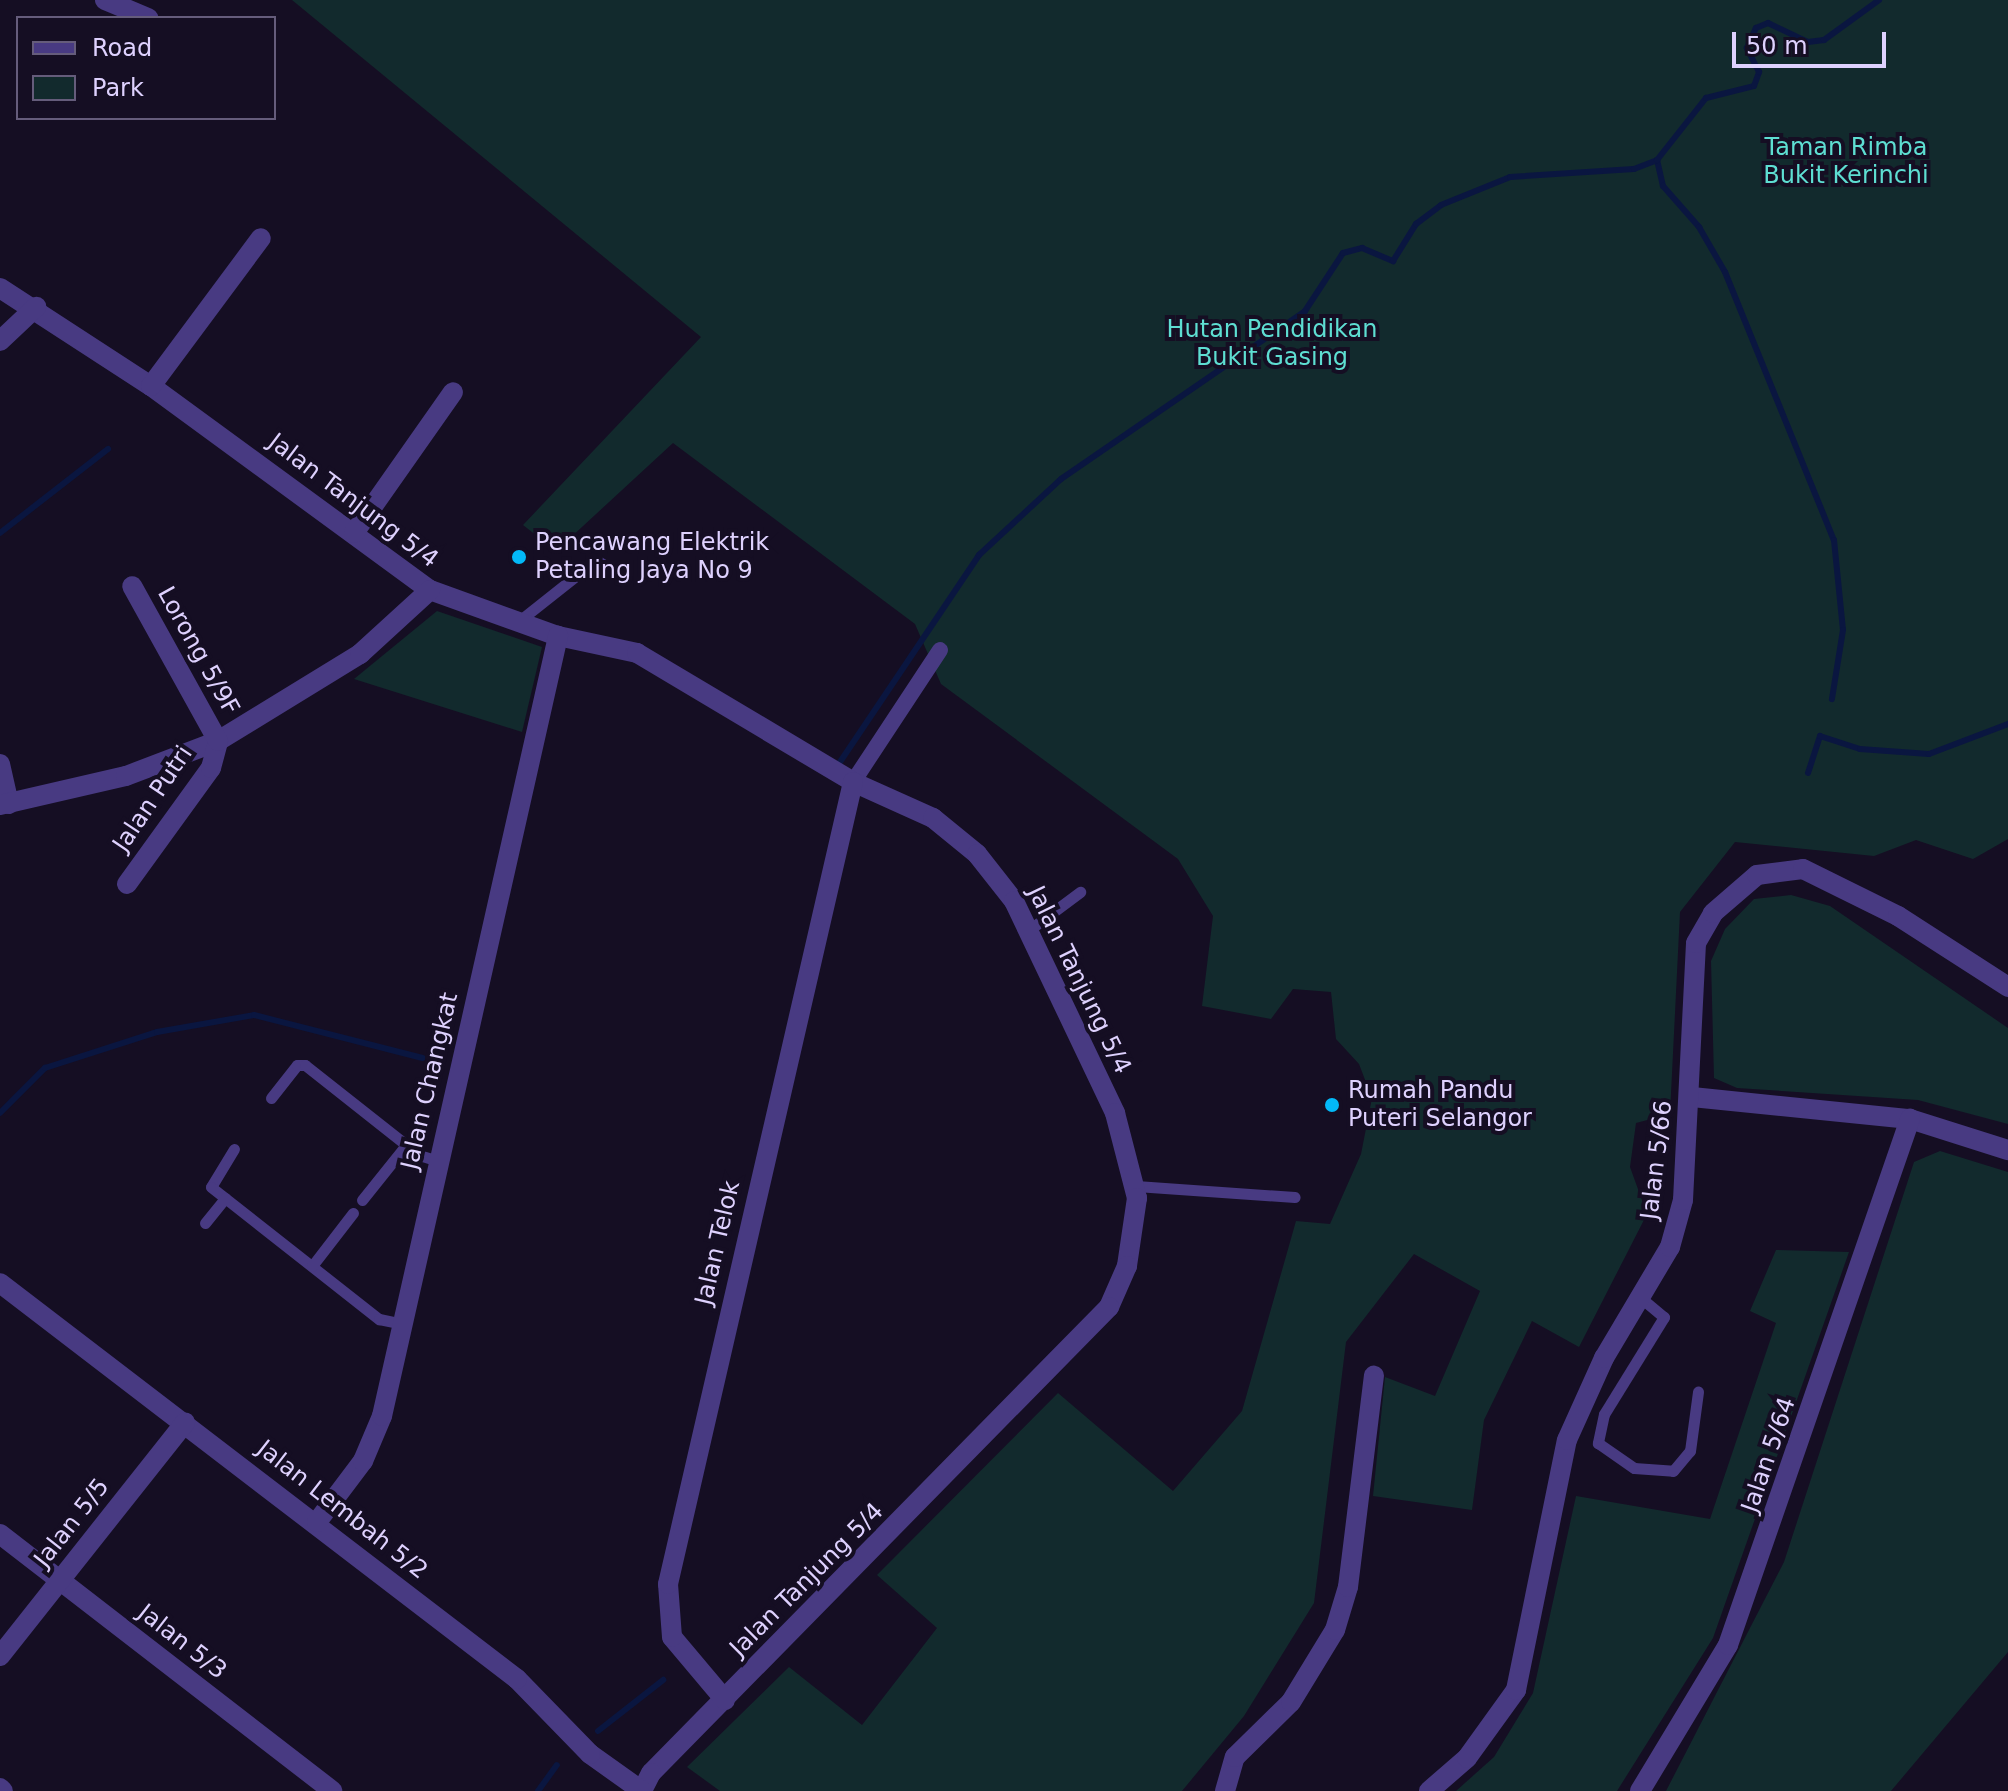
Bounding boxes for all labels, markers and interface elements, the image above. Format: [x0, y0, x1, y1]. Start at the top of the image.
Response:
legend [16, 16, 276, 120]
scale bar [1736, 16, 1890, 66]
text: 50 m [1746, 32, 1808, 60]
text: Road [92, 34, 152, 62]
text: Park [92, 74, 144, 102]
park label: Taman Rimba Bukit Kerinchi [1763, 134, 1929, 190]
park label: Hutan Pendidikan Bukit Gasing [1166, 316, 1378, 372]
street label: Jalan Tanjung 5/4 [262, 428, 444, 574]
place label: Pencawang Elektrik Petaling Jaya No 9 [535, 529, 769, 585]
marker: Pencawang Elektrik Petaling Jaya No 9 [510, 548, 528, 566]
street label: Lorong 5/9F [151, 582, 245, 720]
street label: Jalan Putri [107, 741, 199, 857]
street label: Jalan Tanjung 5/4 [1021, 881, 1137, 1079]
street label: Jalan Changkat [396, 990, 464, 1172]
place label: Rumah Pandu Puteri Selangor [1348, 1077, 1532, 1133]
marker: Rumah Pandu Puteri Selangor [1323, 1096, 1341, 1114]
street label: Jalan 5/66 [1635, 1099, 1679, 1221]
street label: Jalan Telok [690, 1178, 746, 1308]
street label: Jalan 5/64 [1736, 1394, 1802, 1516]
street label: Jalan Lembah 5/2 [251, 1434, 433, 1586]
street label: Jalan 5/5 [28, 1473, 116, 1573]
street label: Jalan Tanjung 5/4 [724, 1497, 890, 1663]
street label: Jalan 5/3 [132, 1598, 232, 1686]

